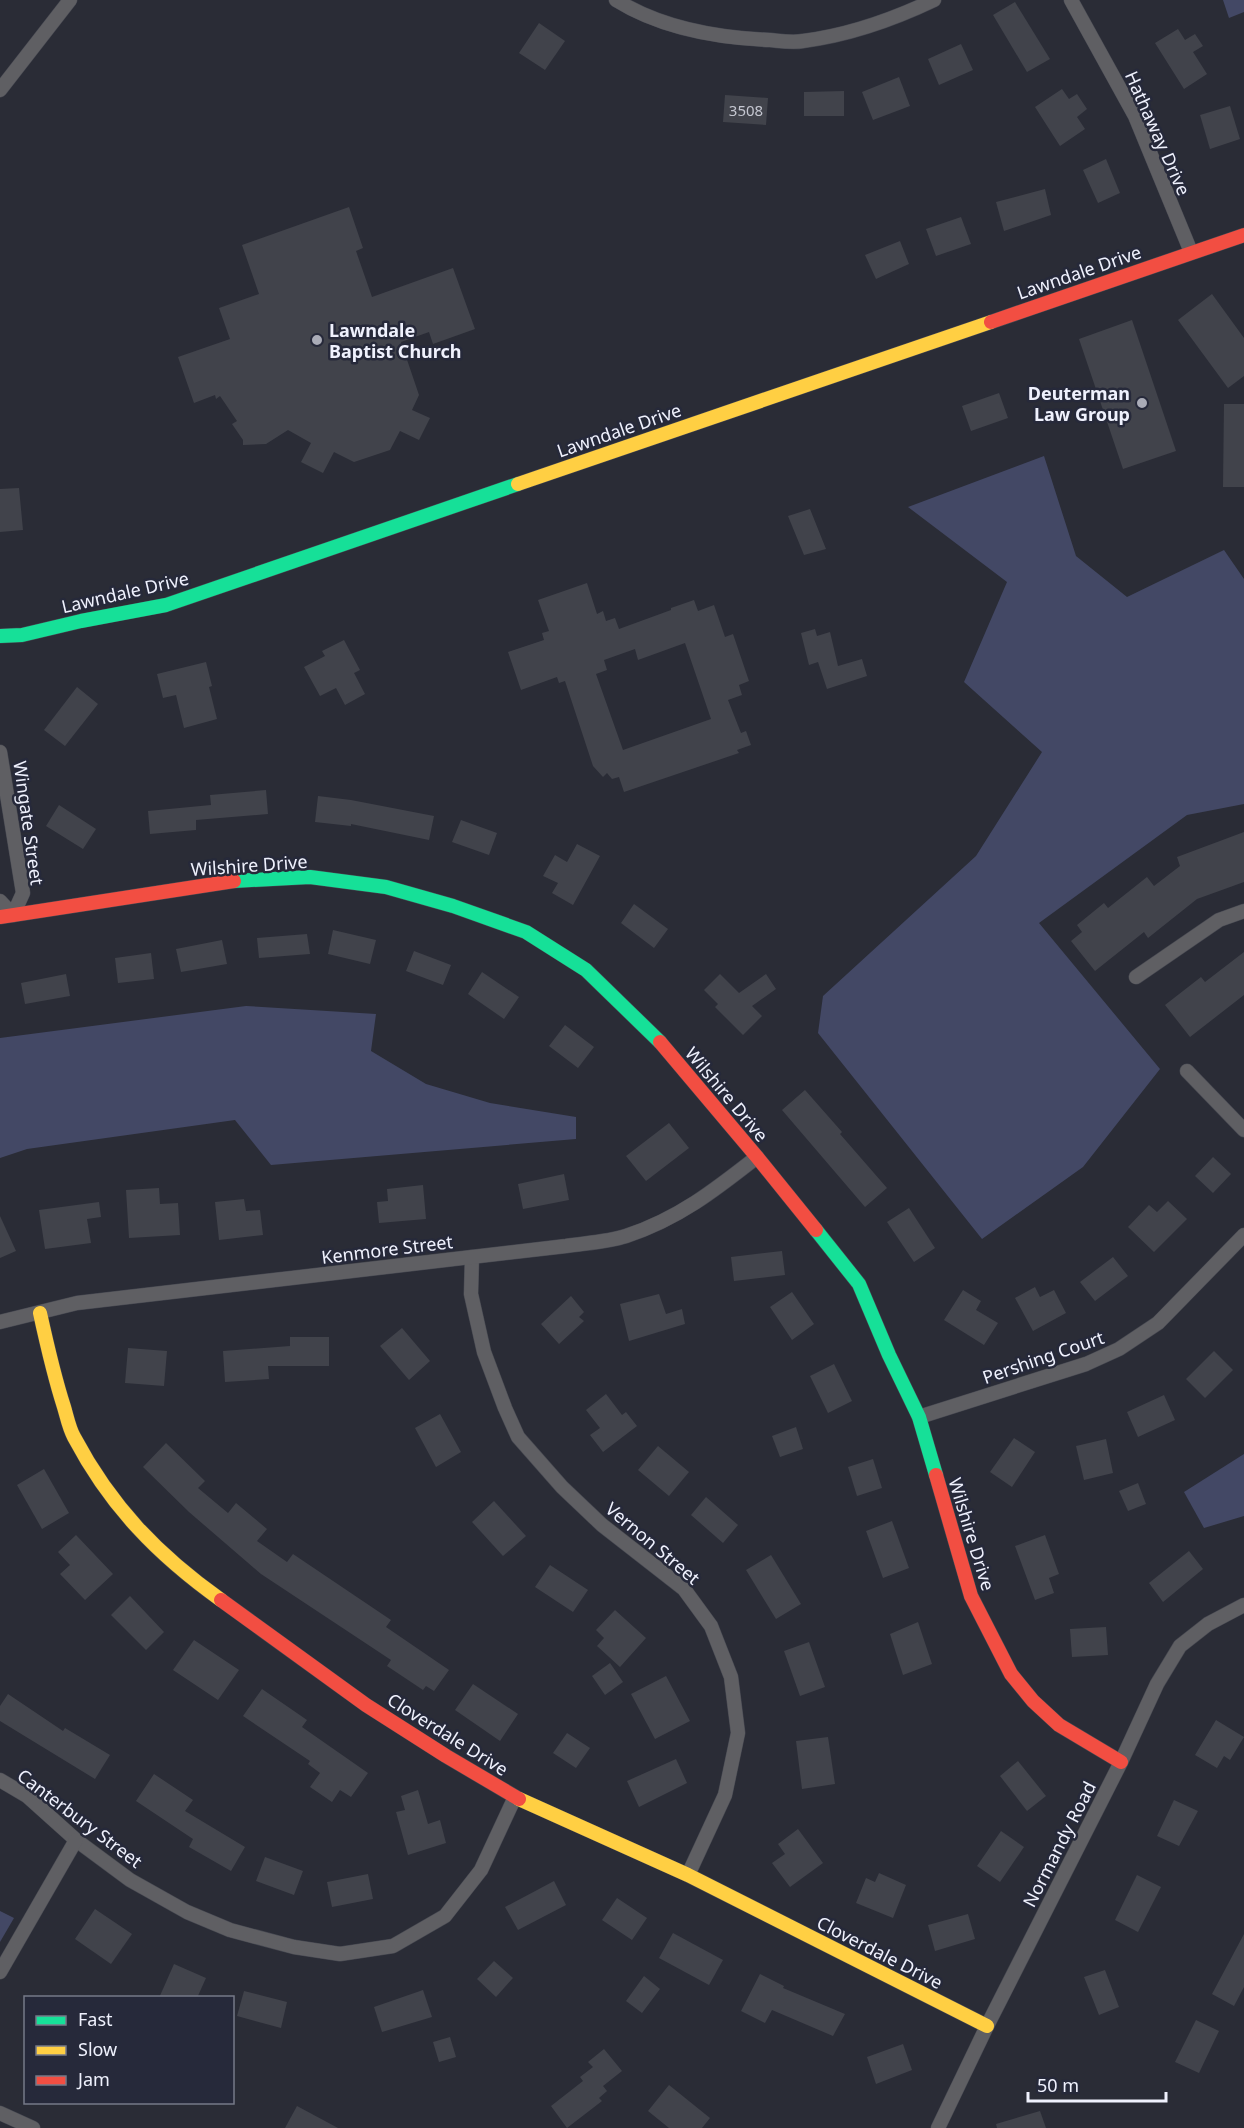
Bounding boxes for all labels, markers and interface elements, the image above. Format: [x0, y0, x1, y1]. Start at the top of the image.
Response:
street label: Hathaway Drive [1120, 67, 1196, 199]
house number: 3508 [729, 100, 763, 120]
street label: Lawndale Drive [1014, 239, 1144, 305]
place label: Lawndale Baptist Church [329, 318, 461, 363]
marker: Lawndale Baptist Church [310, 333, 324, 347]
place label: Deuterman Law Group [1028, 381, 1130, 426]
marker: Deuterman Law Group [1135, 396, 1149, 410]
street label: Lawndale Drive [554, 397, 684, 463]
street label: Lawndale Drive [59, 566, 191, 618]
street label: Wingate Street [8, 759, 50, 887]
street label: Wilshire Drive [190, 849, 308, 881]
street label: Wilshire Drive [680, 1042, 774, 1146]
street label: Kenmore Street [320, 1229, 455, 1269]
street label: Pershing Court [979, 1325, 1107, 1389]
street label: Wilshire Drive [943, 1475, 1001, 1593]
street label: Vernon Street [601, 1496, 706, 1590]
street label: Cloverdale Drive [383, 1687, 513, 1781]
street label: Canterbury Street [13, 1763, 148, 1873]
street label: Normandy Road [1017, 1777, 1101, 1911]
street label: Cloverdale Drive [813, 1910, 947, 1994]
legend [24, 1996, 234, 2104]
text: Fast [78, 2007, 113, 2031]
text: Slow [78, 2037, 117, 2061]
scale bar [1028, 2065, 1166, 2103]
text: Jam [76, 2067, 110, 2091]
text: 50 m [1037, 2073, 1079, 2097]

